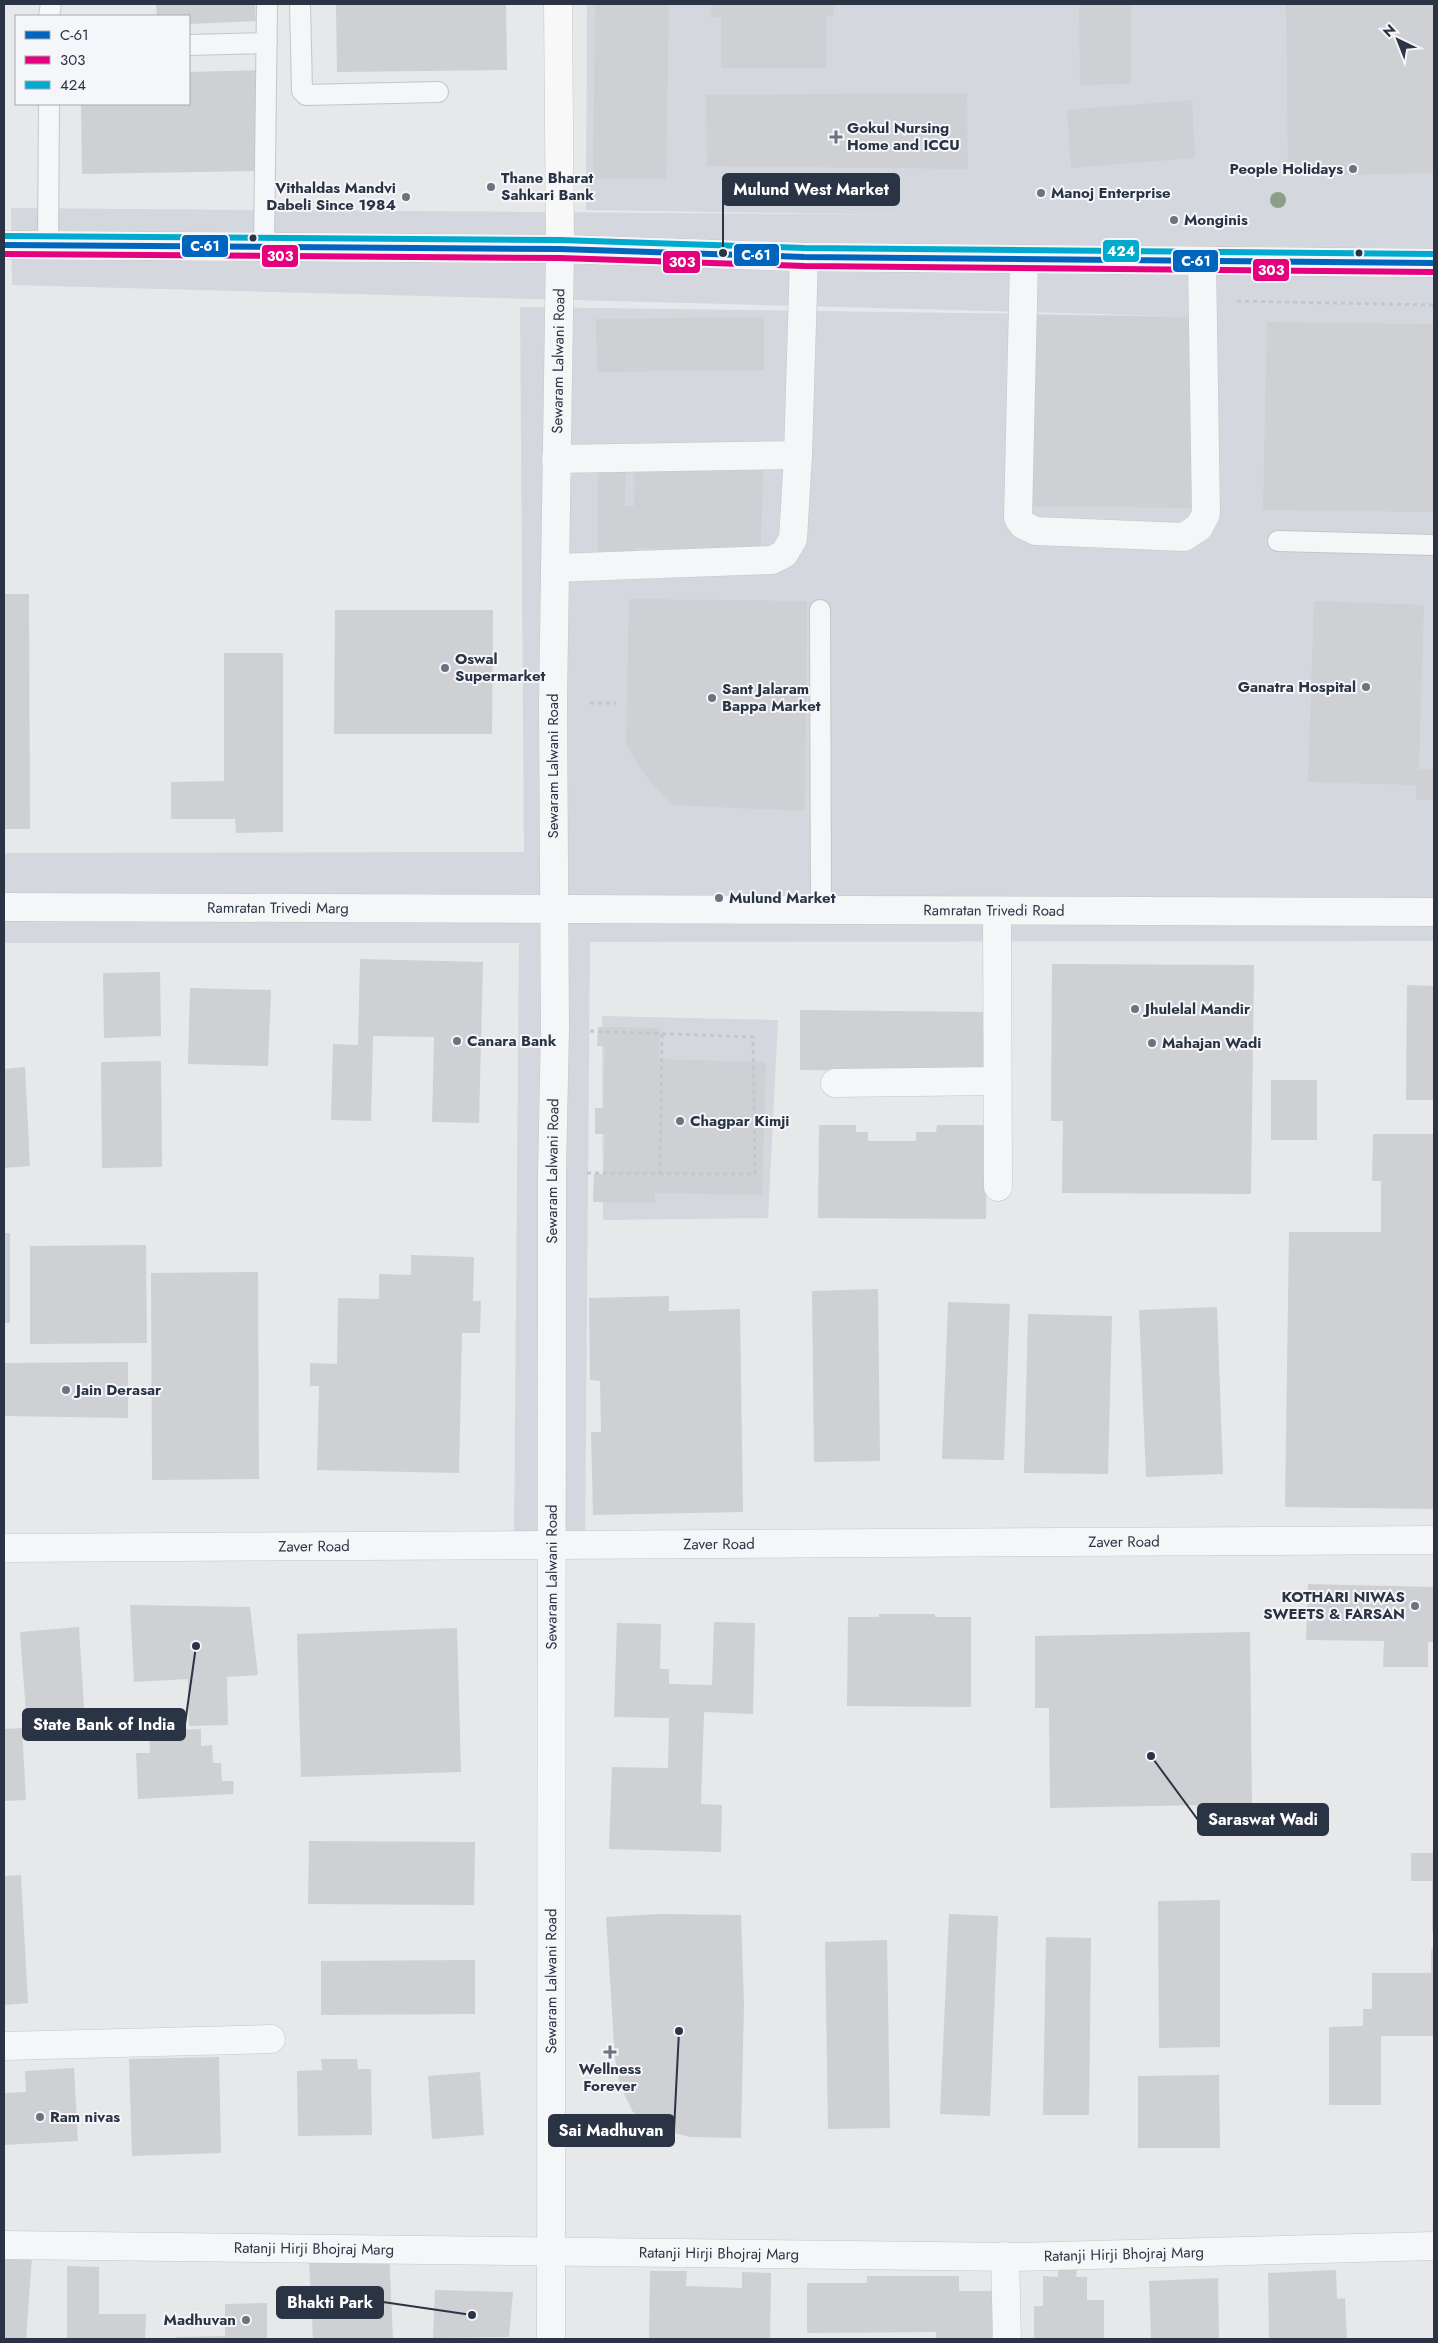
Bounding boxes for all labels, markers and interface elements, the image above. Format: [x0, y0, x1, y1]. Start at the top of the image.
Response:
legend [15, 15, 190, 105]
north arrow [1373, 15, 1423, 65]
text: N [1378, 19, 1400, 42]
text: C-61 [60, 24, 89, 46]
text: 303 [60, 49, 85, 71]
text: 424 [60, 74, 86, 96]
place label: Gokul Nursing Home and ICCU [847, 117, 960, 156]
marker: Gokul Nursing Home and ICCU [829, 130, 843, 144]
place label: People Holidays [1230, 158, 1343, 180]
marker: People Holidays [1347, 163, 1359, 175]
place label: Thane Bharat Sahkari Bank [501, 167, 594, 206]
callout: Mulund West Market [723, 174, 899, 205]
place label: Vithaldas Mandvi Dabeli Since 1984 [266, 177, 396, 216]
text: Mulund West Market [733, 178, 890, 201]
marker: Thane Bharat Sahkari Bank [485, 181, 497, 193]
place label: Manoj Enterprise [1051, 182, 1171, 204]
marker: Manoj Enterprise [1035, 187, 1047, 199]
marker: Vithaldas Mandvi Dabeli Since 1984 [400, 191, 412, 203]
place label: Monginis [1184, 209, 1248, 231]
marker: Monginis [1168, 214, 1180, 226]
unlabelled marker [248, 233, 258, 243]
line badge: C-61 [181, 234, 229, 258]
text: C-61 [190, 236, 220, 256]
line badge: 424 [1102, 239, 1140, 263]
text: 424 [1107, 241, 1136, 261]
line badge: C-61 [733, 243, 780, 267]
line badge: 303 [261, 244, 299, 268]
text: C-61 [741, 245, 771, 265]
text: 303 [267, 246, 294, 266]
unlabelled marker [1354, 248, 1364, 258]
line badge: C-61 [1172, 249, 1219, 273]
line badge: 303 [662, 250, 701, 274]
text: C-61 [1181, 251, 1211, 271]
text: 303 [669, 252, 696, 272]
line badge: 303 [1252, 258, 1290, 282]
text: 303 [1258, 260, 1285, 280]
street label: Sewaram Lalwani Road [546, 288, 570, 434]
place label: Oswal Supermarket [455, 648, 546, 687]
marker: Oswal Supermarket [439, 662, 451, 674]
place label: Ganatra Hospital [1238, 676, 1356, 698]
place label: Sant Jalaram Bappa Market [722, 678, 821, 717]
marker: Ganatra Hospital [1360, 681, 1372, 693]
marker: Sant Jalaram Bappa Market [706, 692, 718, 704]
street label: Sewaram Lalwani Road [542, 693, 564, 839]
place label: Mulund Market [729, 887, 836, 909]
marker: Mulund Market [713, 892, 725, 904]
street label: Ramratan Trivedi Marg [207, 897, 349, 919]
street label: Ramratan Trivedi Road [923, 899, 1065, 922]
place label: Jhulelal Mandir [1142, 998, 1251, 1020]
marker: Jhulelal Mandir [1129, 1003, 1141, 1015]
place label: Canara Bank [467, 1030, 557, 1052]
place label: Mahajan Wadi [1162, 1032, 1261, 1054]
marker: Canara Bank [451, 1035, 463, 1047]
marker: Mahajan Wadi [1146, 1037, 1158, 1049]
street label: Sewaram Lalwani Road [541, 1098, 565, 1244]
place label: Chagpar Kimji [690, 1110, 789, 1132]
marker: Chagpar Kimji [674, 1115, 686, 1127]
place label: Jain Derasar [73, 1379, 162, 1401]
marker: Jain Derasar [60, 1384, 72, 1396]
street label: Sewaram Lalwani Road [541, 1504, 563, 1650]
street label: Zaver Road [1088, 1531, 1160, 1553]
street label: Zaver Road [683, 1533, 755, 1555]
street label: Zaver Road [278, 1535, 350, 1557]
place label: KOTHARI NIWAS SWEETS & FARSAN [1263, 1586, 1405, 1625]
marker: KOTHARI NIWAS SWEETS & FARSAN [1409, 1600, 1421, 1612]
callout: State Bank of India [23, 1709, 185, 1740]
text: State Bank of India [33, 1713, 175, 1736]
callout: Saraswat Wadi [1198, 1804, 1328, 1835]
text: Saraswat Wadi [1208, 1808, 1318, 1831]
street label: Sewaram Lalwani Road [540, 1908, 562, 2054]
marker: Wellness Forever [604, 2046, 616, 2058]
place label: Wellness Forever [579, 2058, 641, 2097]
place label: Ram nivas [50, 2106, 120, 2128]
marker: Ram nivas [34, 2111, 46, 2123]
callout: Sai Madhuvan [549, 2115, 674, 2146]
text: Sai Madhuvan [558, 2119, 664, 2142]
street label: Ratanji Hirji Bhojraj Marg [234, 2237, 394, 2261]
street label: Ratanji Hirji Bhojraj Marg [1043, 2241, 1204, 2267]
street label: Ratanji Hirji Bhojraj Marg [639, 2242, 799, 2265]
callout: Bhakti Park [277, 2287, 383, 2318]
text: Bhakti Park [287, 2291, 374, 2314]
place label: Madhuvan [164, 2309, 236, 2331]
marker: Madhuvan [240, 2314, 252, 2326]

